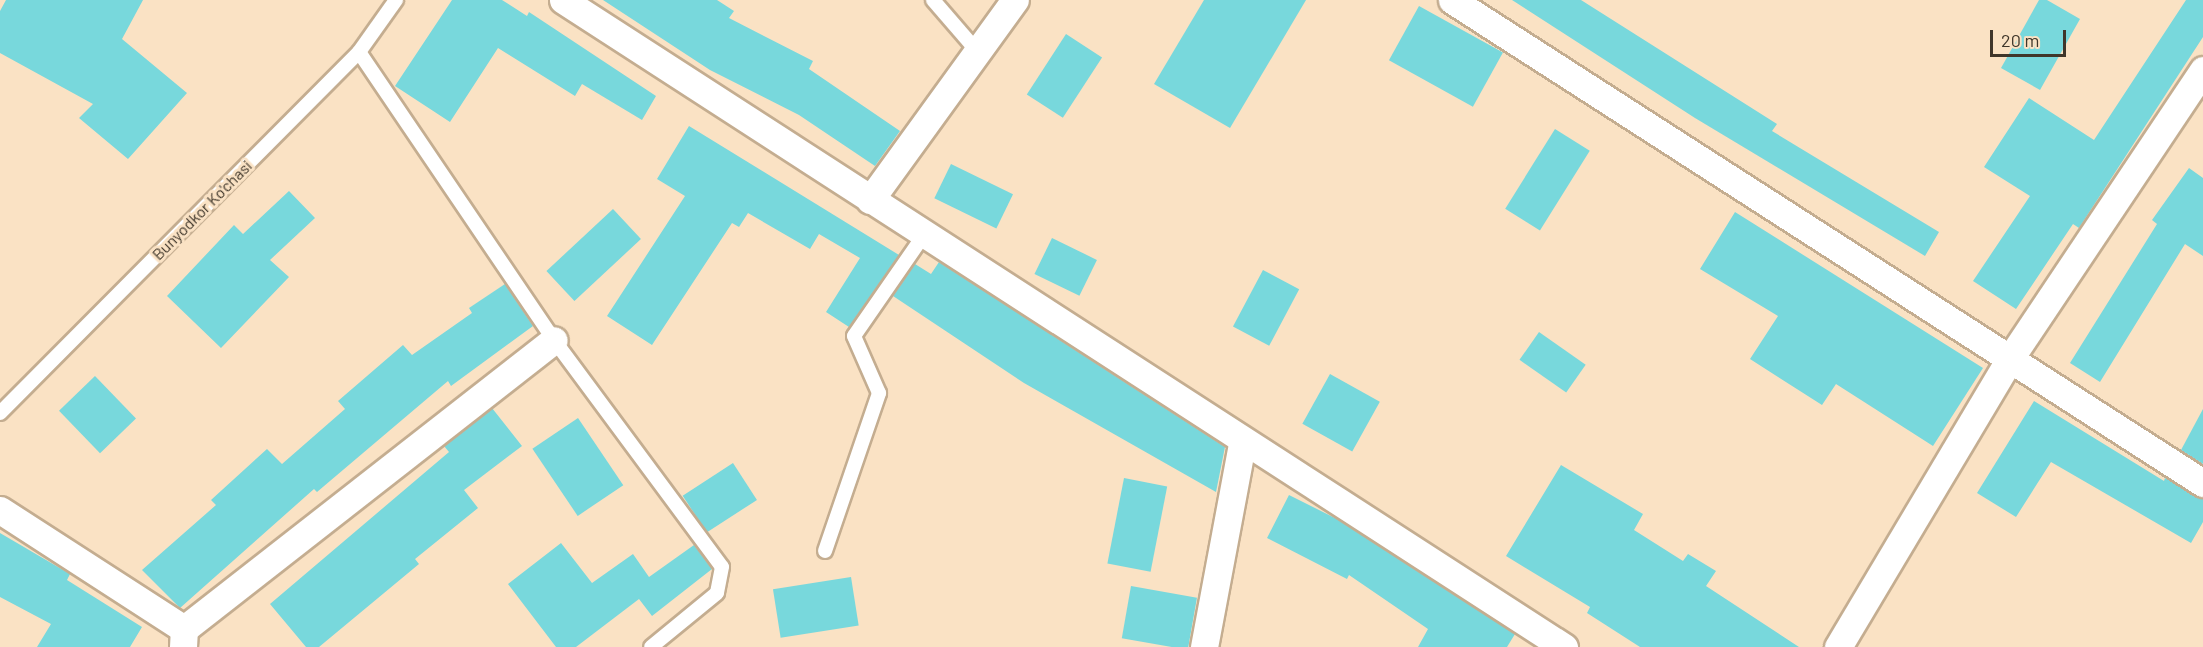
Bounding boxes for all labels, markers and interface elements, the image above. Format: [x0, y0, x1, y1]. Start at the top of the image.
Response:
scale bar [1993, 18, 2070, 56]
text: 20 m [2001, 29, 2039, 51]
street label: Bunyodkor Ko'chasi [148, 156, 256, 264]

